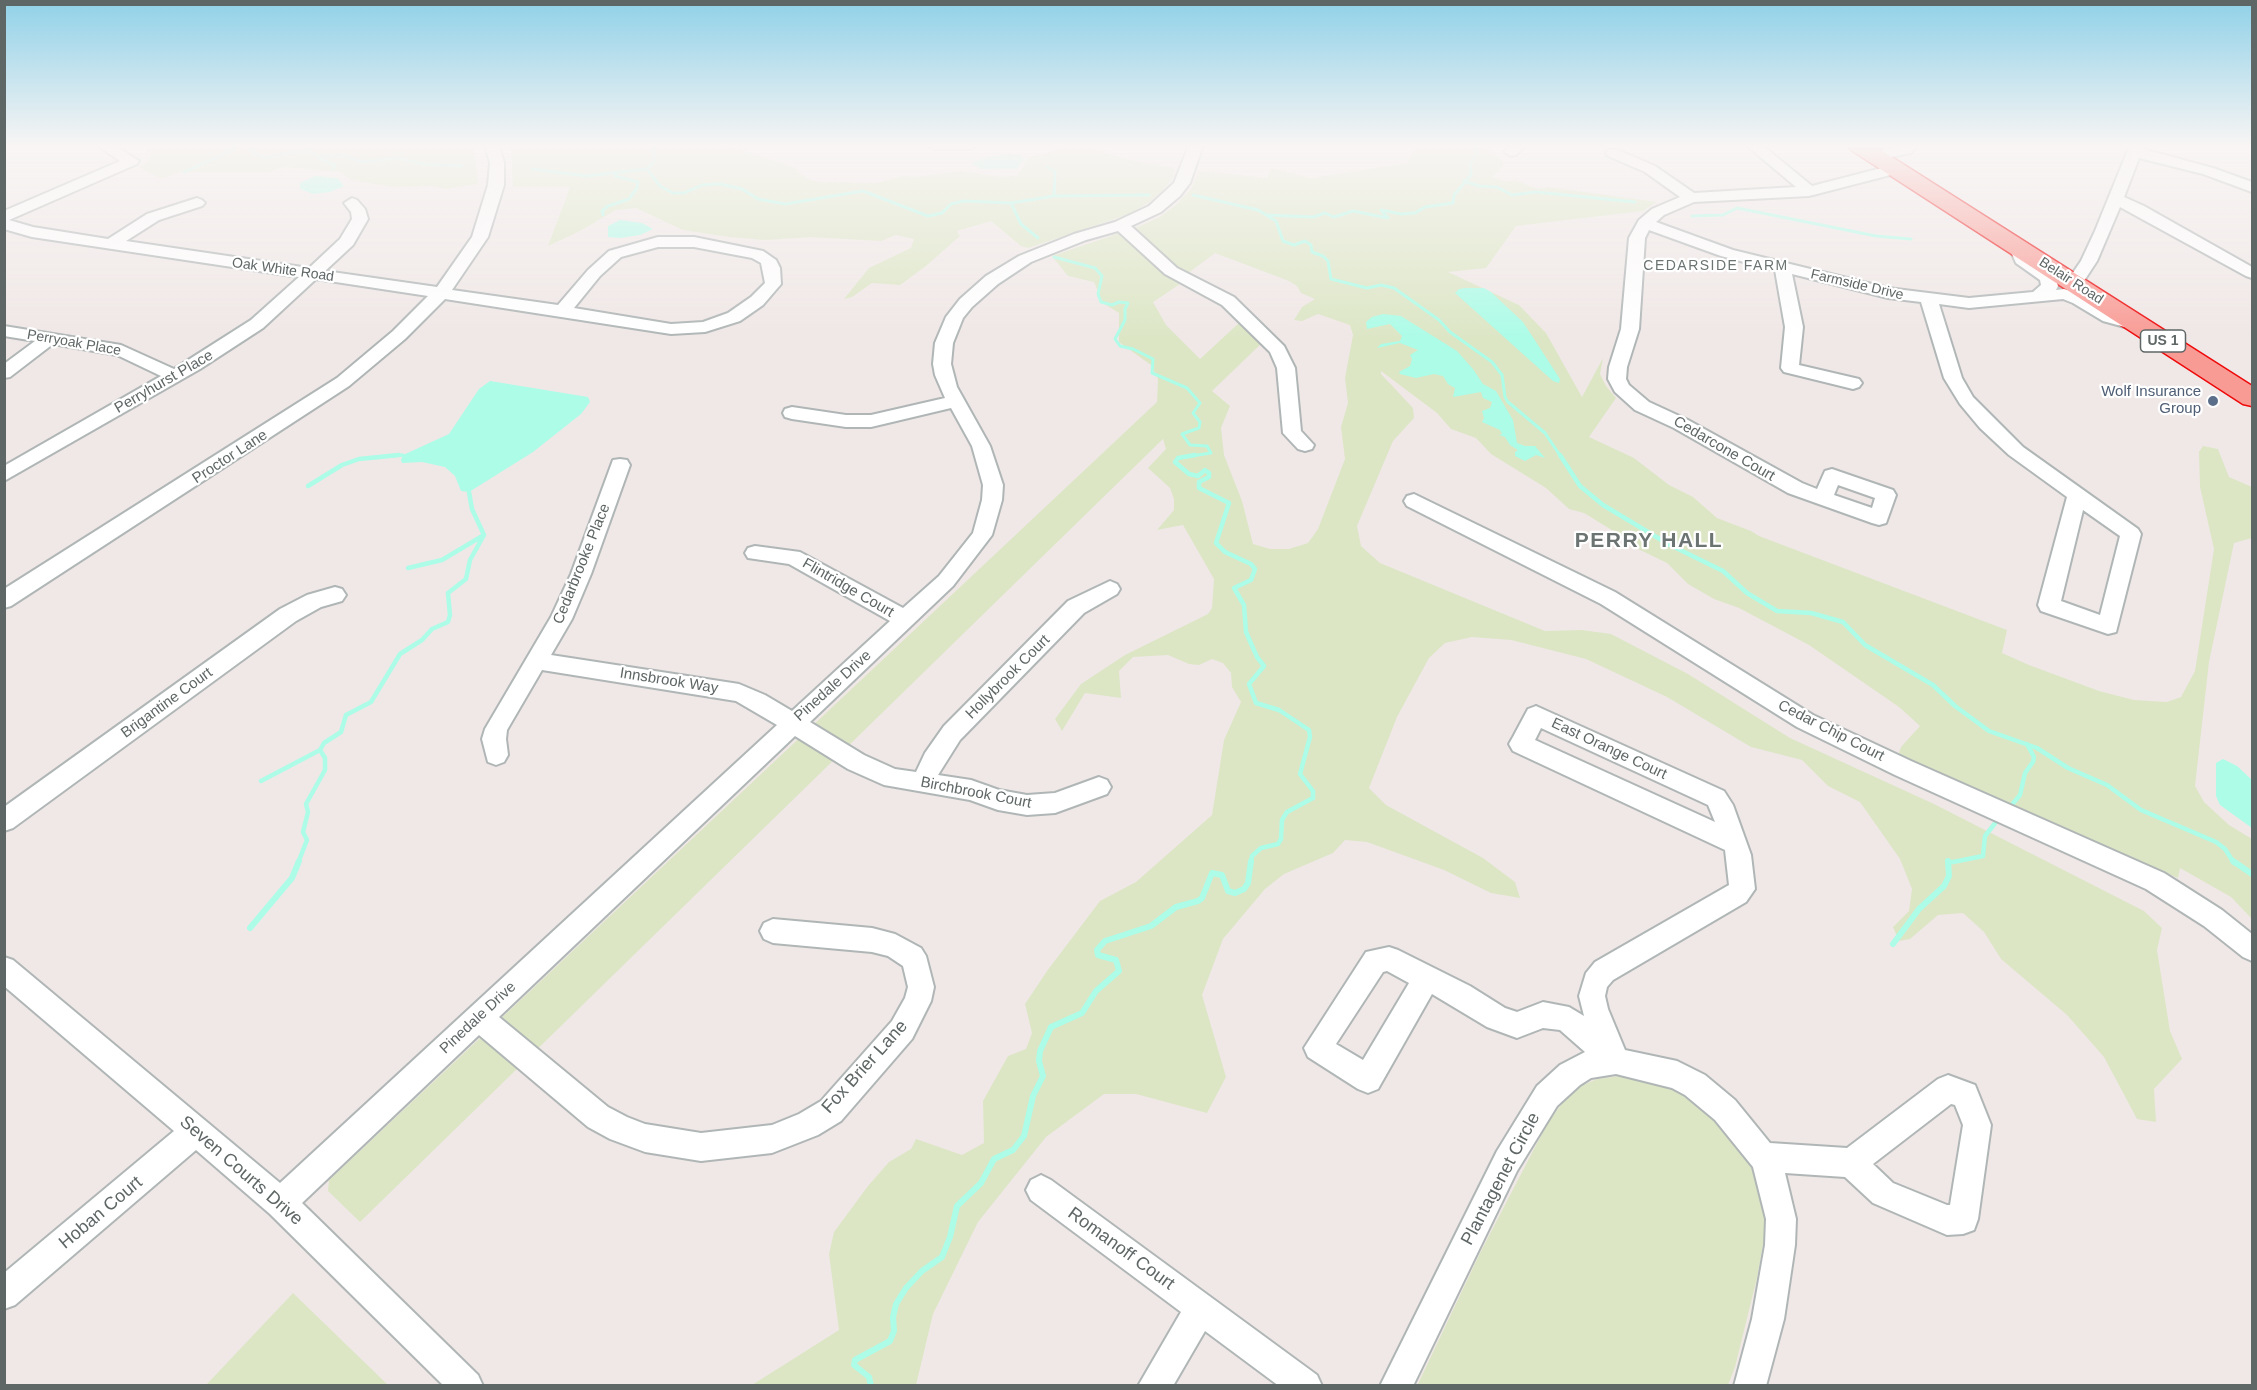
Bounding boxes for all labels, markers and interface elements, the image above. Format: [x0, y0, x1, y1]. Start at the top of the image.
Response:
street label: Belair Road [2036, 254, 2106, 308]
street label: Oak White Road [231, 255, 335, 285]
district label: CEDARSIDE FARM [1643, 258, 1789, 274]
street label: Farmside Drive [1809, 266, 1905, 304]
street label: Perryoak Place [26, 326, 122, 360]
road number: US 1 [2140, 330, 2186, 352]
street label: Perryhurst Place [111, 346, 217, 418]
place label: Wolf Insurance Group [2101, 383, 2201, 418]
marker: Wolf Insurance Group [2206, 394, 2220, 408]
street label: Cedarcone Court [1670, 413, 1778, 485]
street label: Proctor Lane [189, 426, 271, 488]
street label: Cedarbrooke Place [550, 501, 614, 627]
district label: PERRY HALL [1575, 528, 1723, 554]
street label: Flintridge Court [799, 555, 897, 621]
street label: Hollybrook Court [962, 631, 1054, 723]
street label: Pinedale Drive [791, 647, 875, 725]
street label: Brigantine Court [118, 664, 216, 742]
street label: Innsbrook Way [618, 664, 720, 698]
street label: Cedar Chip Court [1775, 696, 1887, 766]
street label: East Orange Court [1549, 714, 1669, 784]
street label: Birchbrook Court [919, 773, 1033, 813]
street label: Pinedale Drive [436, 978, 520, 1058]
street label: Fox Brier Lane [817, 1016, 913, 1118]
street label: Plantagenet Circle [1457, 1109, 1545, 1249]
street label: Seven Courts Drive [175, 1112, 307, 1230]
street label: Hoban Court [55, 1172, 147, 1254]
street label: Romanoff Court [1063, 1203, 1179, 1295]

